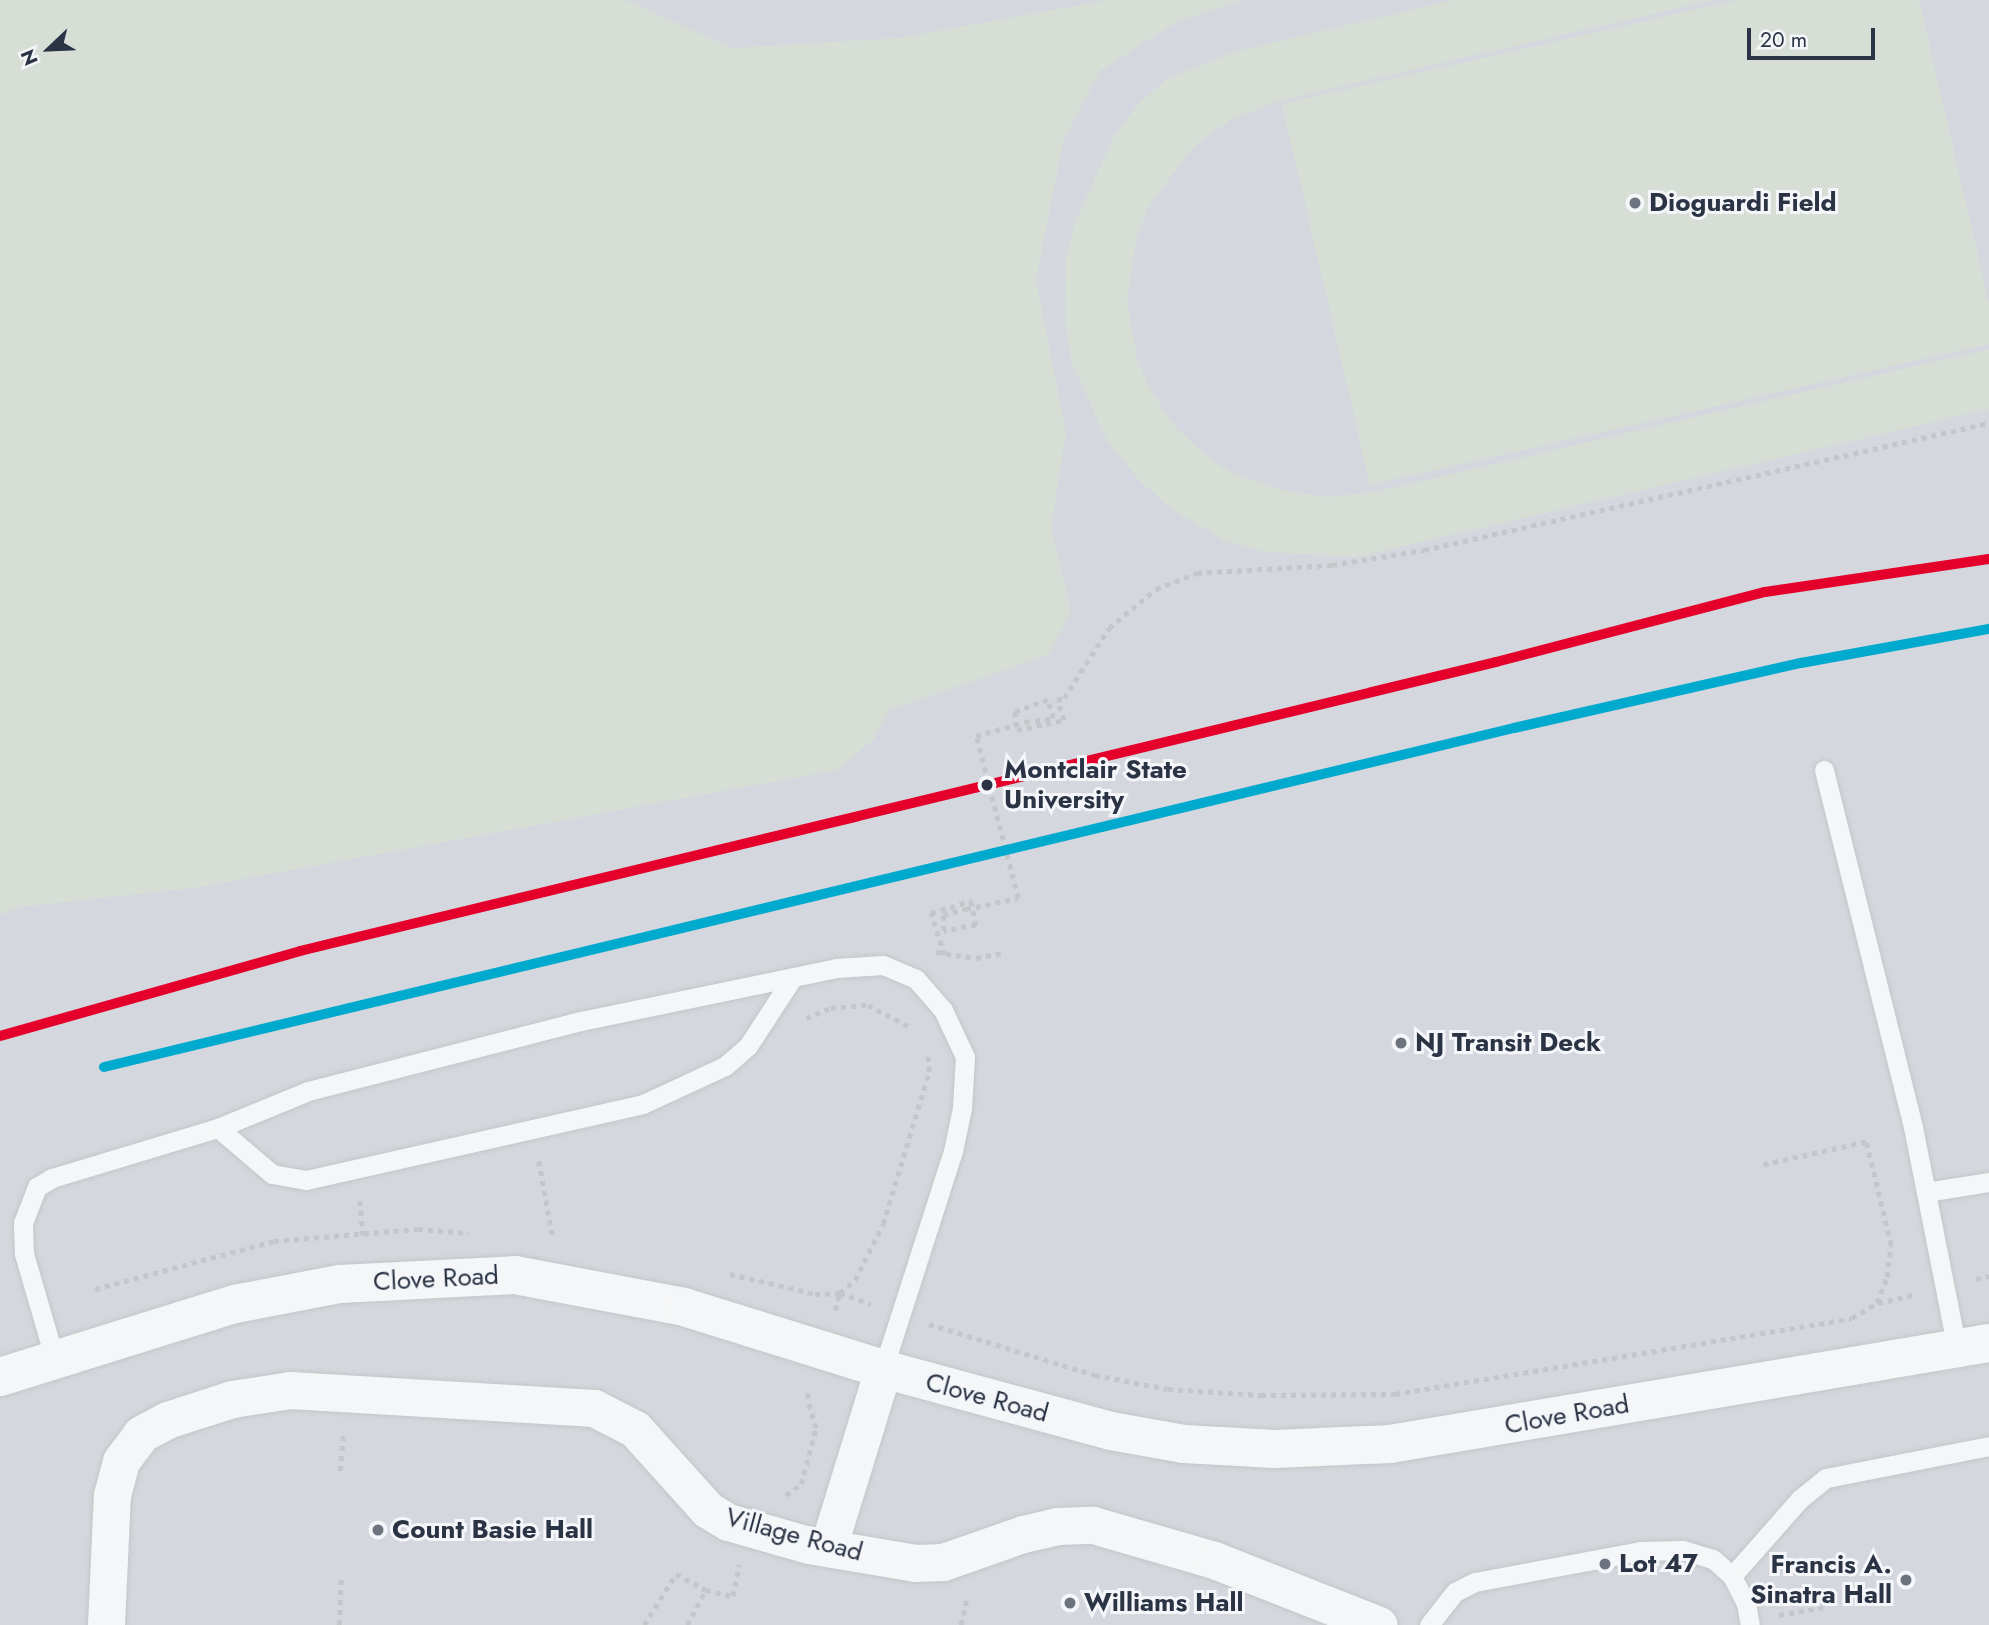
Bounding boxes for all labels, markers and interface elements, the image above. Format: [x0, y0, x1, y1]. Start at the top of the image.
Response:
north arrow [14, 14, 84, 84]
scale bar [1751, 14, 1879, 58]
text: 20 m [1760, 25, 1807, 55]
text: N [14, 45, 45, 70]
place label: Dioguardi Field [1649, 187, 1837, 219]
marker: Dioguardi Field [1627, 195, 1643, 211]
place label: Montclair State University [1004, 754, 1187, 816]
marker: Montclair State University [976, 774, 998, 796]
place label: NJ Transit Deck [1415, 1027, 1601, 1059]
marker: NJ Transit Deck [1393, 1035, 1409, 1051]
street label: Clove Road [372, 1260, 500, 1298]
street label: Clove Road [922, 1367, 1052, 1429]
street label: Clove Road [1502, 1389, 1632, 1441]
street label: Village Road [722, 1502, 866, 1568]
place label: Count Basie Hall [392, 1514, 593, 1546]
marker: Count Basie Hall [370, 1522, 386, 1538]
place label: Lot 47 [1619, 1548, 1698, 1580]
place label: Francis A. Sinatra Hall [1750, 1549, 1892, 1610]
marker: Lot 47 [1597, 1556, 1613, 1572]
marker: Francis A. Sinatra Hall [1898, 1572, 1914, 1588]
place label: Williams Hall [1084, 1587, 1244, 1619]
marker: Williams Hall [1062, 1595, 1078, 1611]

